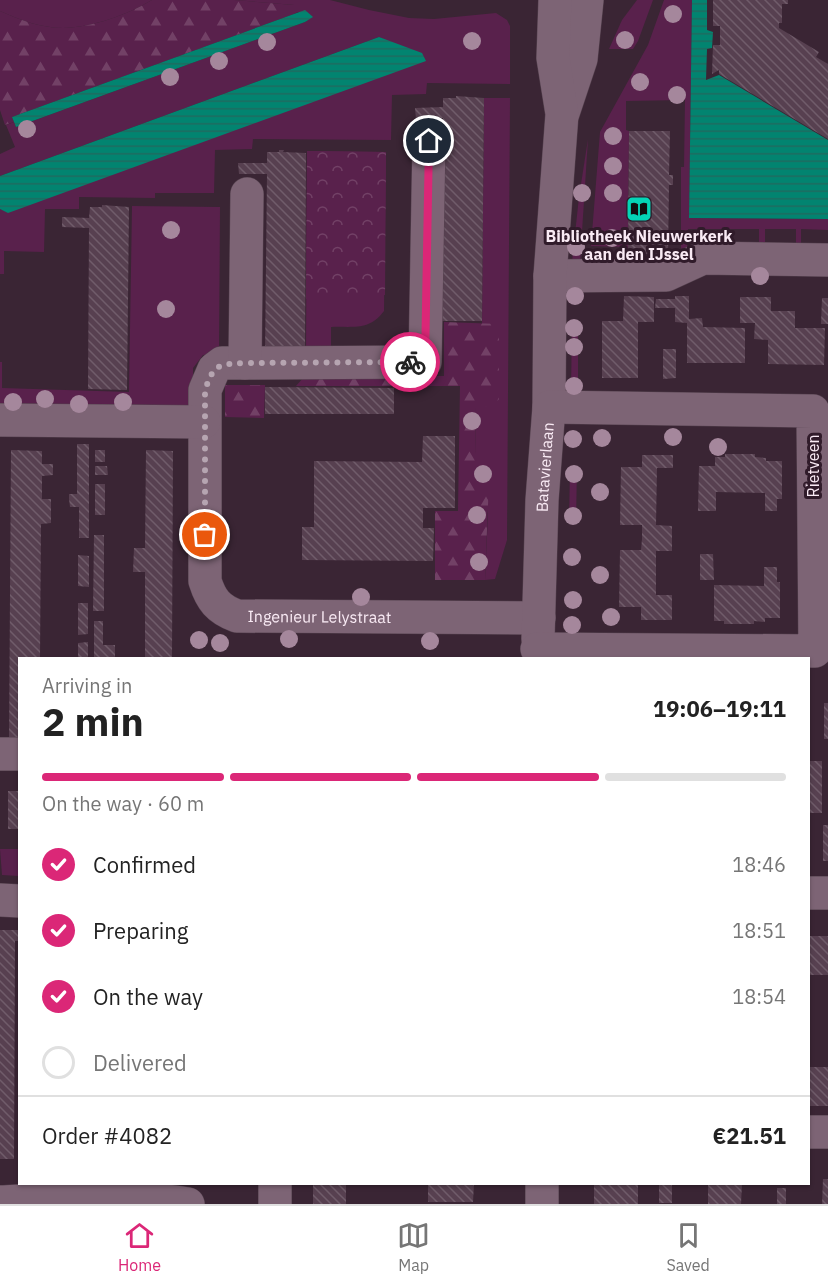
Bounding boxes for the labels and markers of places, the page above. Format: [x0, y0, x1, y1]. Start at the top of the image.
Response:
pin [403, 115, 454, 166]
library icon: Bibliotheek Nieuwerkerk aan den IJssel [624, 194, 654, 224]
place label: Bibliotheek Nieuwerkerk aan den IJssel [546, 226, 733, 264]
pin [179, 509, 230, 560]

